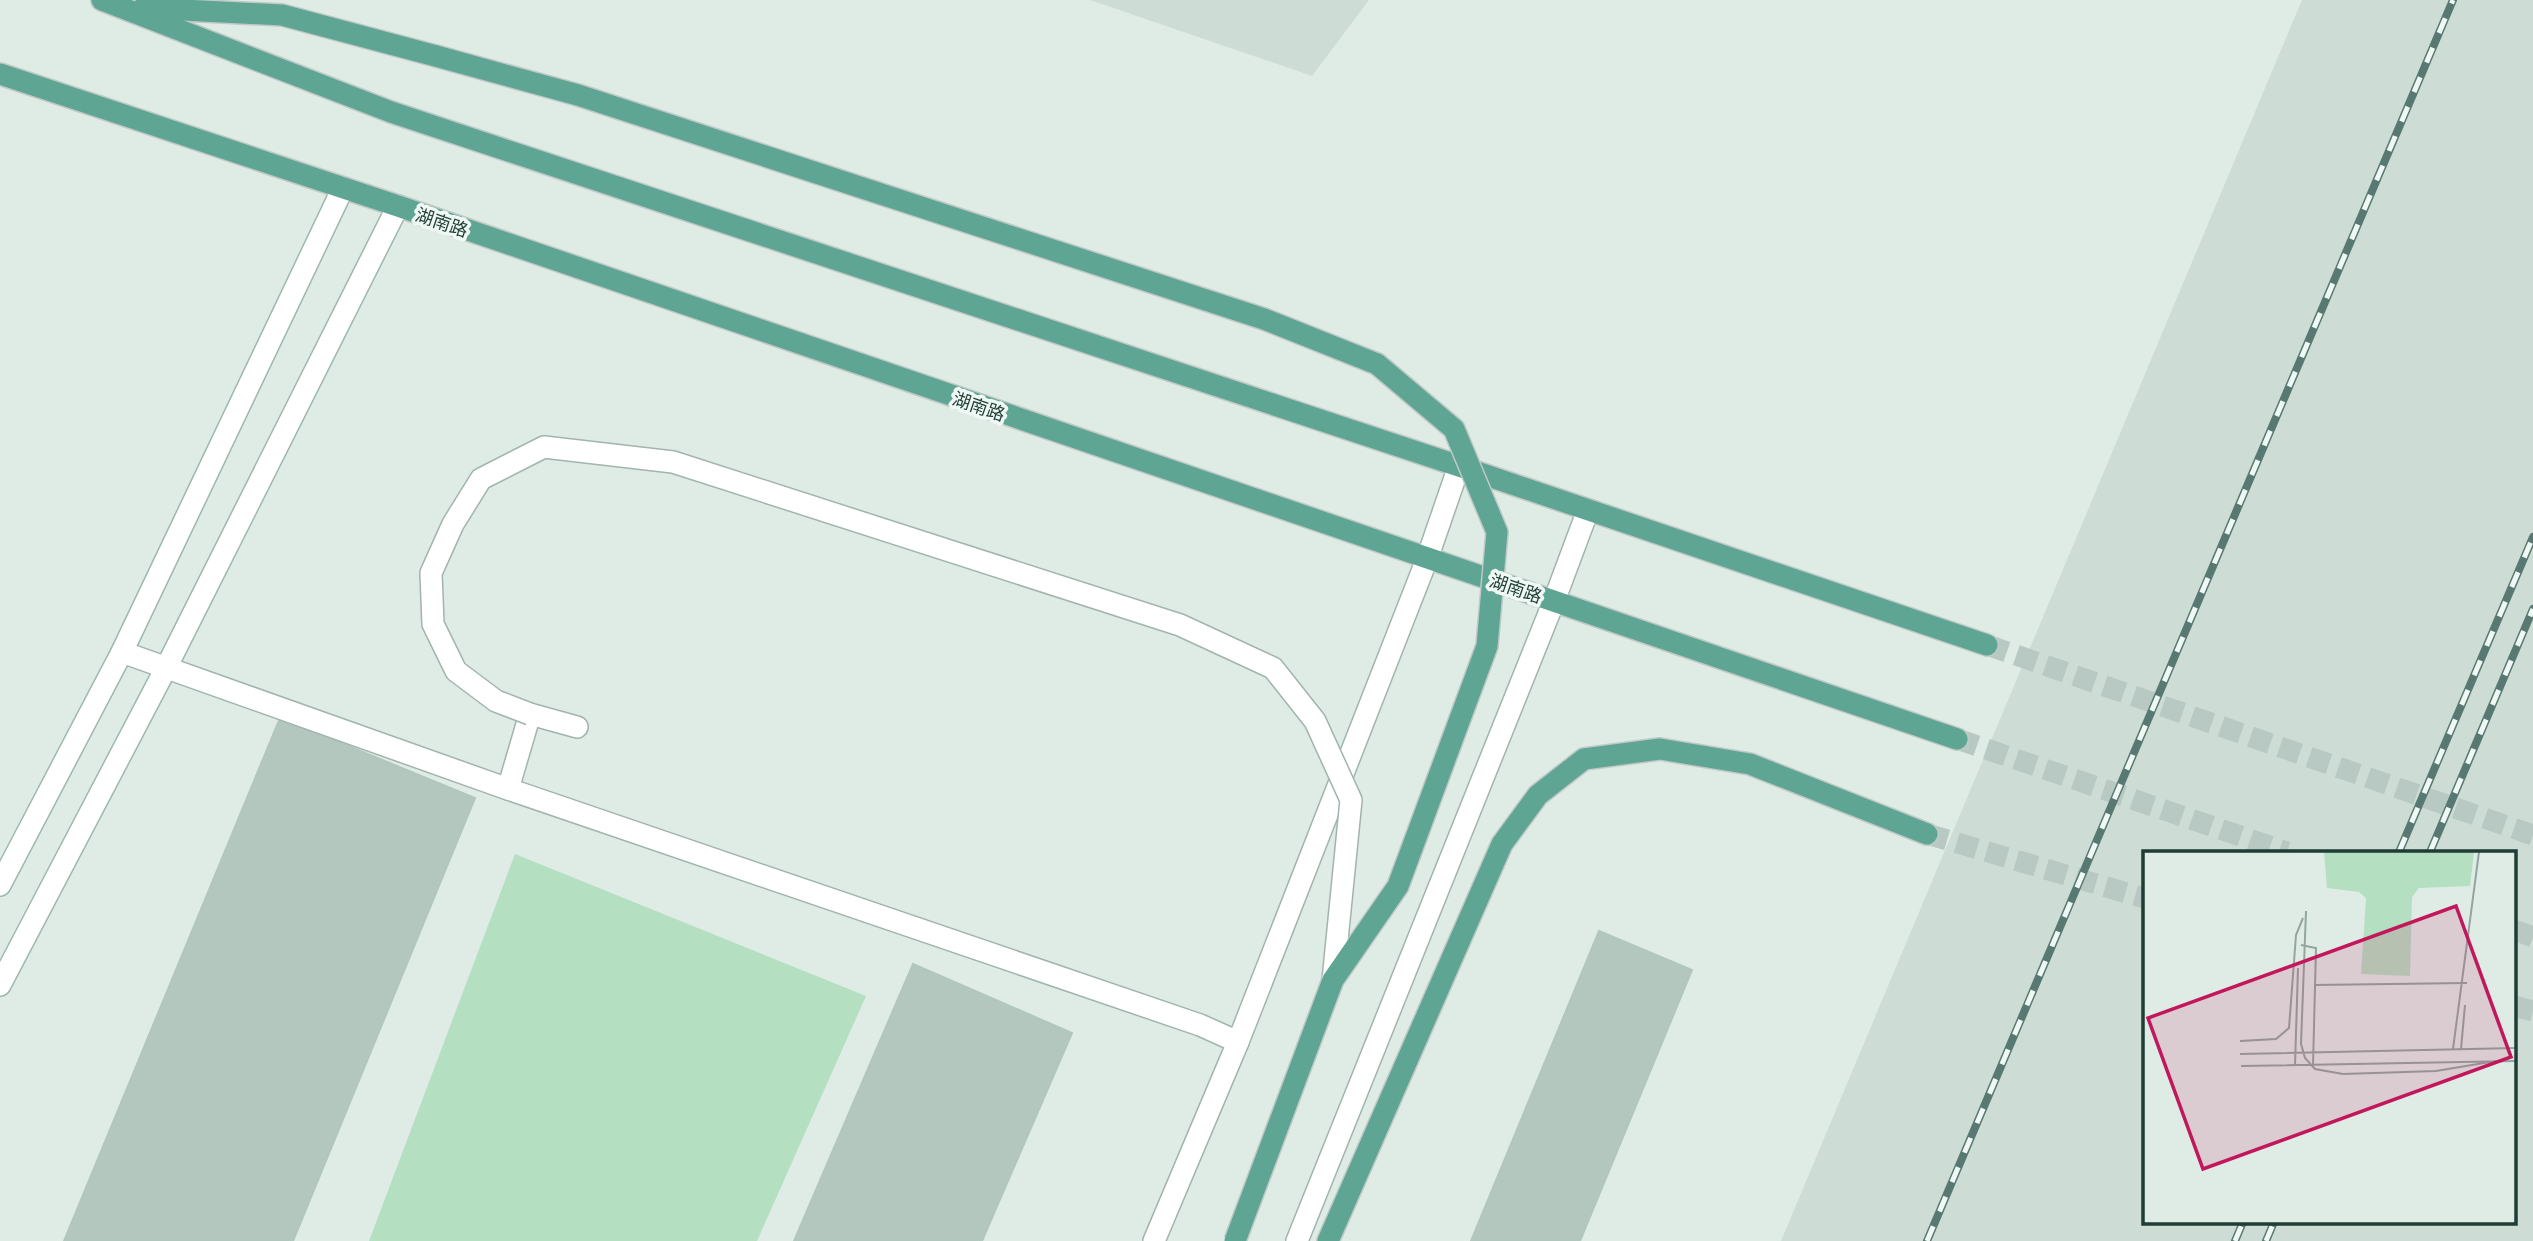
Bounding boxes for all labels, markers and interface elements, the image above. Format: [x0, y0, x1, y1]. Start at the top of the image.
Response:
street label: 湖南路 [413, 203, 471, 241]
street label: 湖南路 [950, 387, 1008, 425]
street label: 湖南路 [1487, 569, 1545, 607]
inset map [2143, 851, 2516, 1224]

